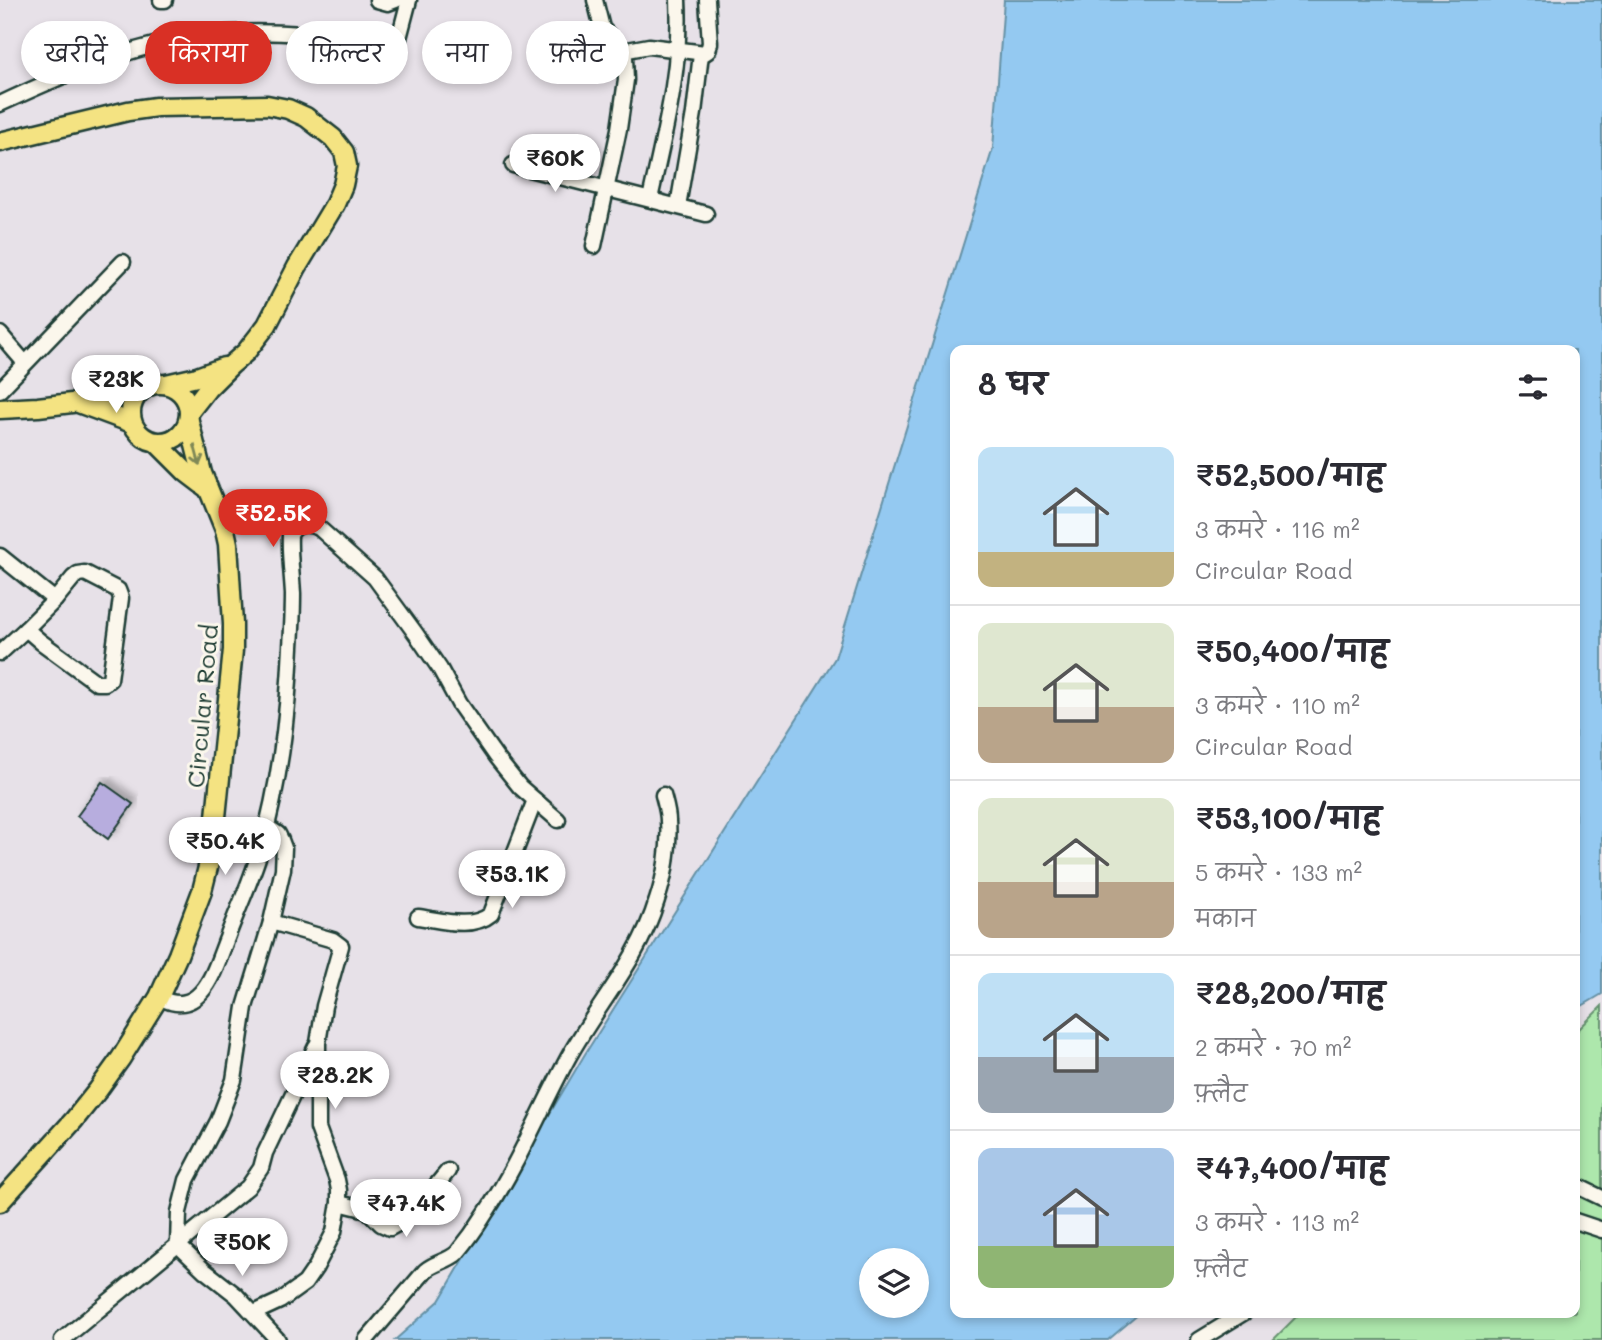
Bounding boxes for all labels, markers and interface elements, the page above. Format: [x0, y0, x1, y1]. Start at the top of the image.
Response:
chip: खरीदें [21, 21, 131, 84]
chip: किराया [145, 21, 272, 84]
chip: फ़िल्टर [286, 21, 408, 84]
chip: नया [422, 21, 512, 84]
chip: फ़्लैट [526, 21, 629, 84]
pin: ₹60K [514, 134, 596, 194]
text: ₹60K [525, 142, 585, 172]
pin: ₹23K [75, 356, 157, 415]
text: ₹23K [87, 363, 145, 393]
text: 8 घर [978, 363, 1047, 403]
icon: filters [1514, 368, 1552, 406]
one-way arrow [192, 444, 205, 466]
text: ₹52,500/माह [1195, 454, 1385, 494]
icon: home [1034, 475, 1118, 559]
pin: ₹52.5K [216, 490, 330, 549]
text: ₹52.5K [234, 497, 312, 527]
text: 3 कमरे · 116 m² [1195, 514, 1360, 544]
text: Circular Road [1195, 555, 1352, 585]
street label: Circular Road [178, 623, 224, 789]
text: ₹50,400/माह [1195, 630, 1389, 670]
icon: home [1034, 651, 1118, 735]
text: 3 कमरे · 110 m² [1195, 690, 1360, 720]
text: Circular Road [1195, 731, 1352, 761]
text: ₹53,100/माह [1195, 797, 1382, 837]
pin: ₹50.4K [168, 818, 282, 877]
text: ₹50.4K [185, 825, 265, 855]
icon: home [1034, 826, 1118, 910]
pin: ₹53.1K [455, 850, 569, 910]
text: 5 कमरे · 133 m² [1195, 857, 1362, 887]
text: ₹53.1K [475, 858, 549, 888]
text: मकान [1195, 903, 1256, 933]
text: ₹28,200/माह [1195, 972, 1385, 1012]
icon: home [1034, 1001, 1118, 1085]
text: 2 कमरे · 70 m² [1195, 1032, 1351, 1062]
pin: ₹28.2K [278, 1052, 392, 1111]
text: ₹28.2K [296, 1059, 374, 1089]
text: फ़्लैट [1195, 1078, 1247, 1108]
text: ₹47,400/माह [1195, 1147, 1388, 1187]
icon: home [1034, 1176, 1118, 1260]
pin: ₹47.4K [349, 1180, 463, 1239]
text: ₹47.4K [366, 1187, 446, 1217]
text: 3 कमरे · 113 m² [1195, 1207, 1359, 1237]
pin: ₹50K [201, 1218, 283, 1278]
text: ₹50K [213, 1226, 271, 1256]
map controls [859, 1248, 929, 1318]
button: layers [859, 1248, 929, 1318]
text: फ़्लैट [1195, 1253, 1247, 1283]

